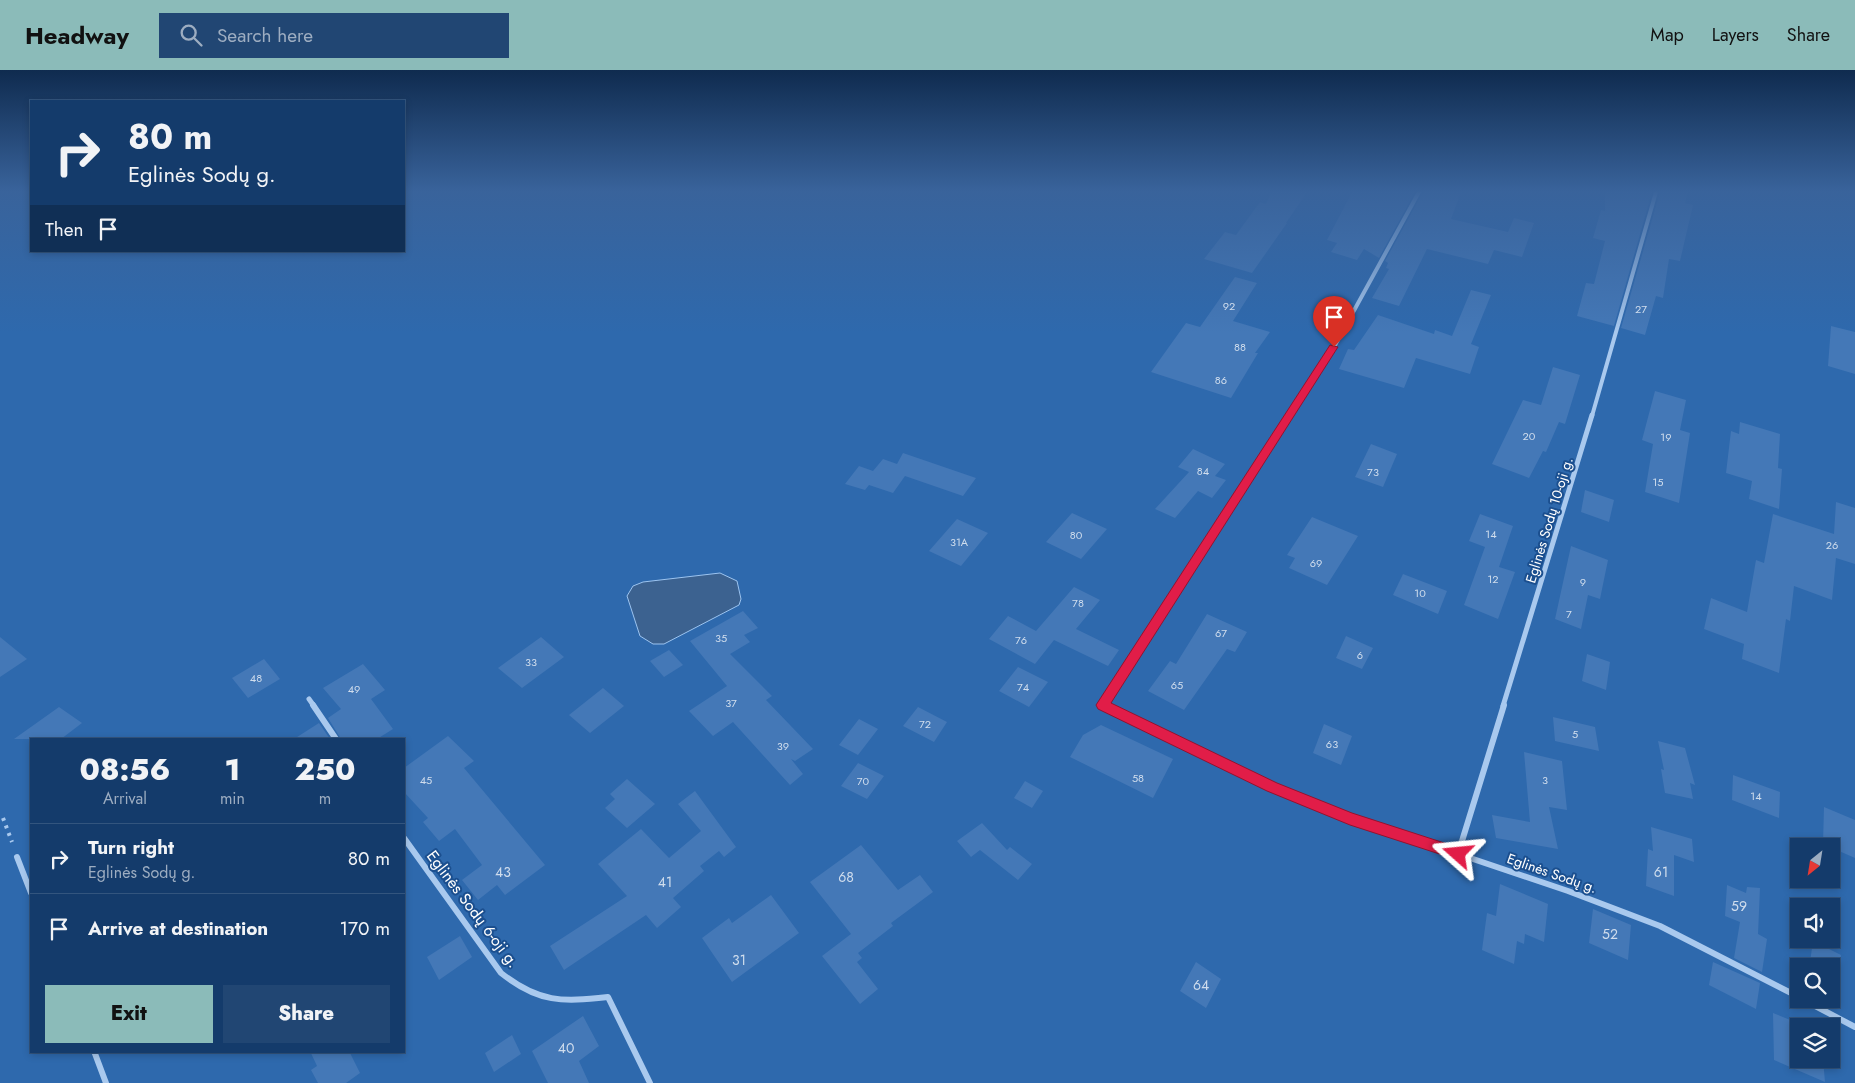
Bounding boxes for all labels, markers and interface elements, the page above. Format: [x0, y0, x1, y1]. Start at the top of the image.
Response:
search box [159, 13, 509, 58]
text: Headway [25, 18, 129, 53]
icon: search [177, 21, 205, 49]
text: Search here [217, 22, 313, 49]
text: Map [1650, 22, 1684, 48]
text: Layers [1712, 22, 1759, 48]
text: Share [1787, 22, 1830, 48]
text: 80 m [128, 112, 212, 162]
icon: right [45, 120, 110, 185]
text: Eglinės Sodų g. [128, 158, 276, 190]
icon: arrive [94, 215, 122, 243]
text: Then [45, 216, 84, 243]
pin [1313, 296, 1355, 347]
house number: 92 [1223, 298, 1235, 314]
house number: 27 [1635, 301, 1647, 317]
icon: arrive [1320, 303, 1348, 331]
house number: 88 [1234, 339, 1246, 355]
house number: 86 [1215, 372, 1227, 388]
house number: 20 [1523, 428, 1536, 444]
house number: 19 [1660, 429, 1672, 445]
street label: Eglinės Sodų 10-oji g. [1520, 455, 1578, 585]
house number: 84 [1197, 463, 1210, 479]
house number: 73 [1367, 464, 1379, 480]
house number: 15 [1652, 474, 1664, 490]
house number: 14 [1485, 526, 1497, 542]
house number: 80 [1070, 527, 1083, 543]
house number: 31A [950, 534, 969, 550]
house number: 26 [1826, 537, 1838, 553]
house number: 69 [1310, 555, 1322, 571]
house number: 12 [1487, 571, 1499, 587]
house number: 9 [1580, 574, 1586, 590]
house number: 10 [1414, 585, 1426, 601]
house number: 78 [1072, 595, 1084, 611]
house number: 7 [1566, 606, 1572, 622]
house number: 67 [1215, 625, 1227, 641]
house number: 35 [715, 630, 727, 646]
house number: 76 [1015, 632, 1027, 648]
house number: 6 [1357, 647, 1363, 663]
house number: 33 [525, 654, 537, 670]
house number: 48 [250, 670, 262, 686]
house number: 65 [1171, 677, 1183, 693]
house number: 74 [1017, 679, 1030, 695]
house number: 49 [348, 681, 360, 697]
house number: 37 [725, 695, 737, 711]
house number: 72 [919, 716, 931, 732]
house number: 5 [1572, 726, 1578, 742]
house number: 63 [1326, 736, 1338, 752]
house number: 39 [777, 738, 789, 754]
text: 08:56 [80, 748, 170, 791]
text: 1 [224, 748, 240, 791]
text: 250 [294, 748, 355, 791]
house number: 58 [1132, 770, 1144, 786]
house number: 45 [420, 772, 432, 788]
house number: 3 [1542, 772, 1548, 788]
house number: 70 [857, 773, 870, 789]
text: Arrival [103, 787, 147, 810]
text: min [220, 787, 245, 810]
text: m [319, 787, 331, 810]
house number: 14 [1750, 788, 1762, 804]
position arrow [1431, 827, 1483, 879]
text: Turn right [88, 834, 174, 861]
north arrow [1790, 838, 1840, 888]
map controls [1790, 838, 1840, 1068]
icon: right [45, 845, 73, 873]
text: 80 m [348, 845, 390, 872]
street label: Eglinės Sodų 6-oji g. [421, 846, 525, 972]
street label: Eglinės Sodų g. [1504, 848, 1600, 898]
text: Eglinės Sodų g. [88, 861, 195, 884]
house number: 43 [495, 862, 511, 882]
house number: 61 [1654, 862, 1668, 882]
house number: 68 [838, 867, 854, 887]
house number: 41 [658, 872, 672, 892]
house number: 59 [1731, 896, 1747, 916]
button: sound [1790, 898, 1840, 948]
icon: arrive [45, 915, 73, 943]
text: Arrive at destination [88, 915, 268, 942]
text: 170 m [340, 915, 390, 942]
house number: 52 [1602, 924, 1618, 944]
house number: 31 [732, 950, 746, 970]
button: search [1790, 958, 1840, 1008]
house number: 64 [1193, 975, 1209, 995]
button: Exit [45, 985, 213, 1043]
button: Share [223, 985, 390, 1043]
button: layers [1790, 1018, 1840, 1068]
house number: 40 [558, 1038, 574, 1058]

